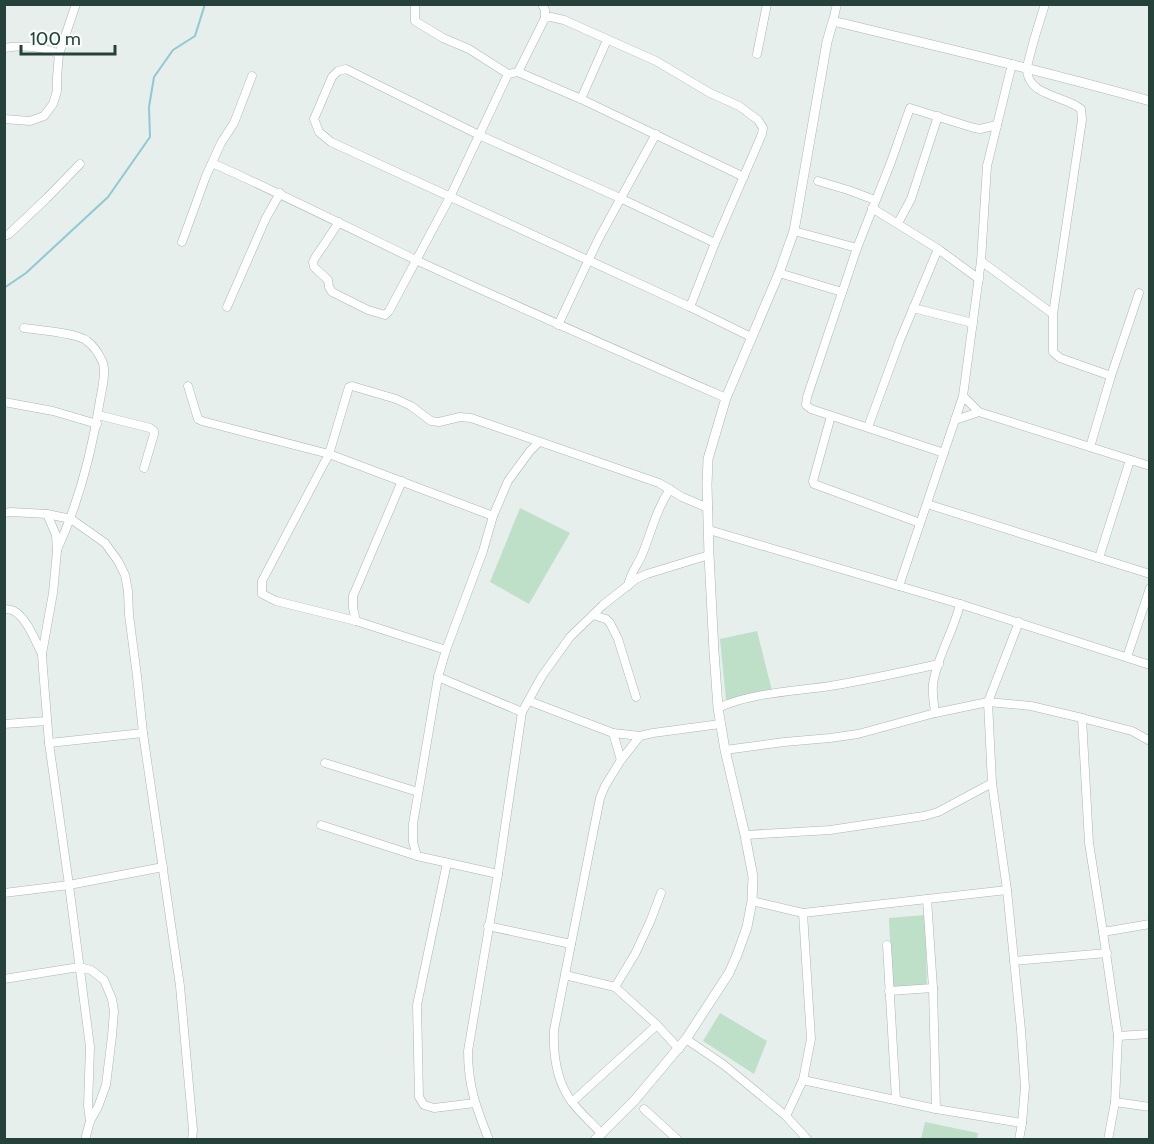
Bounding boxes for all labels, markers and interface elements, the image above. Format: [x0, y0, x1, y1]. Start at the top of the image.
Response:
scale bar [21, 18, 116, 56]
text: 100 m [30, 28, 81, 50]

